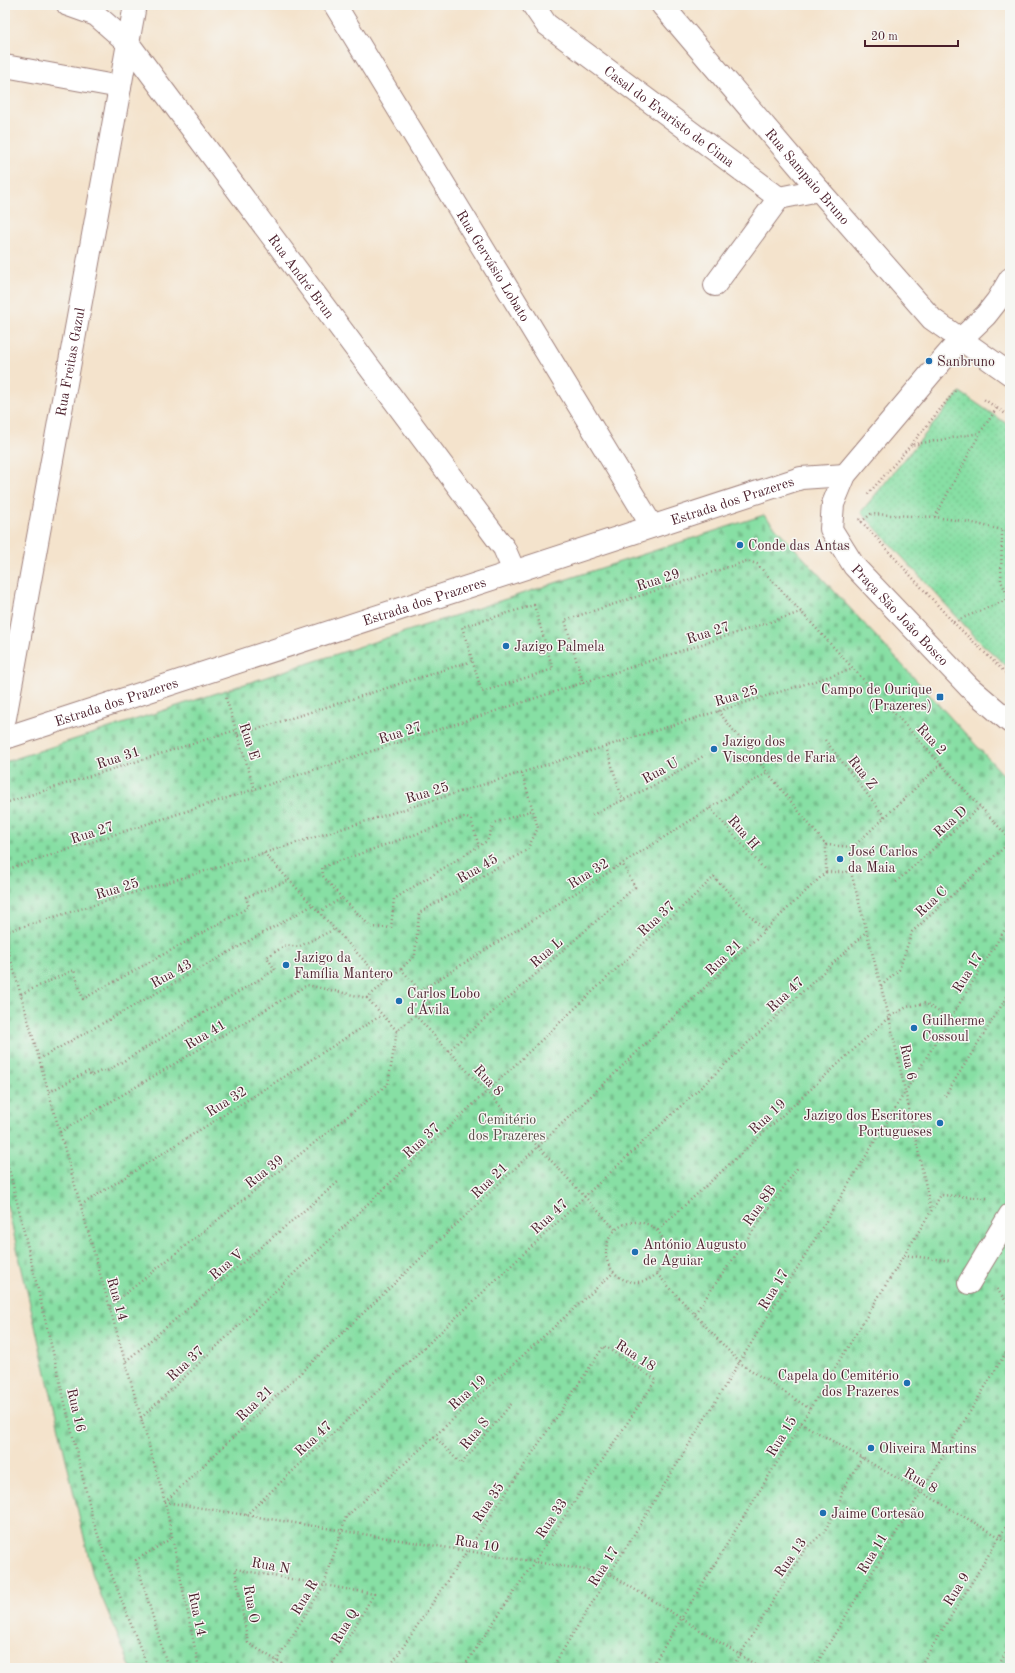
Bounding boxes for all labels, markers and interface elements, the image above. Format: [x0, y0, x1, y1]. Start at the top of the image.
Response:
scale bar [865, 22, 958, 48]
text: 20 m [871, 31, 898, 43]
street label: Casal do Evaristo de Cima [601, 64, 737, 170]
street label: Rua Sampaio Bruno [762, 126, 852, 228]
street label: Rua Gervásio Lobato [454, 208, 532, 324]
street label: Rua André Brun [265, 232, 337, 322]
street label: Rua Freitas Gazul [54, 306, 88, 417]
place label: Sanbruno [937, 355, 995, 369]
marker: Sanbruno [924, 356, 934, 366]
street label: Estrada dos Prazeres [669, 475, 796, 528]
place label: Conde das Antas [748, 539, 850, 553]
marker: Conde das Antas [735, 540, 745, 550]
street label: Praça São João Bosco [848, 562, 951, 669]
street label: Rua 29 [635, 566, 682, 593]
street label: Estrada dos Prazeres [361, 575, 488, 629]
street label: Rua 27 [685, 619, 732, 646]
place label: Jazigo Palmela [514, 640, 605, 654]
marker: Jazigo Palmela [501, 641, 511, 651]
street label: Estrada dos Prazeres [53, 676, 180, 729]
street label: Rua 25 [713, 683, 760, 709]
place label: Campo de Ourique (Prazeres) [821, 683, 932, 713]
marker: Campo de Ourique (Prazeres) [935, 692, 945, 702]
street label: Rua 27 [377, 719, 424, 746]
street label: Rua E [237, 721, 262, 762]
street label: Rua 2 [914, 722, 949, 758]
place label: Jazigo dos Viscondes de Faria [722, 735, 836, 765]
street label: Rua 31 [95, 744, 142, 771]
marker: Jazigo dos Viscondes de Faria [709, 744, 719, 754]
street label: Rua Z [845, 754, 879, 792]
street label: Rua U [640, 755, 681, 787]
street label: Rua 25 [404, 780, 451, 806]
street label: Rua D [931, 803, 970, 840]
street label: Rua H [725, 813, 761, 852]
street label: Rua 27 [69, 819, 116, 846]
place label: José Carlos da Maia [848, 845, 918, 875]
street label: Rua 45 [455, 852, 500, 886]
marker: José Carlos da Maia [835, 854, 845, 864]
street label: Rua 32 [566, 856, 611, 892]
street label: Rua 25 [94, 876, 141, 902]
street label: Rua C [913, 884, 950, 920]
street label: Rua 37 [636, 898, 678, 939]
street label: Rua L [528, 935, 565, 970]
street label: Rua 21 [703, 937, 745, 978]
street label: Rua 17 [950, 950, 986, 995]
place label: Jazigo da Família Mantero [294, 951, 393, 981]
street label: Rua 43 [149, 957, 194, 991]
marker: Jazigo da Família Mantero [281, 960, 291, 970]
street label: Rua 47 [765, 974, 807, 1015]
place label: Carlos Lobo d'Ávila [407, 987, 480, 1017]
marker: Carlos Lobo d'Ávila [394, 996, 404, 1006]
place label: Guilherme Cossoul [922, 1014, 984, 1044]
street label: Rua 41 [183, 1017, 228, 1052]
marker: Guilherme Cossoul [909, 1023, 919, 1033]
street label: Rua 6 [897, 1043, 919, 1081]
street label: Rua 8 [471, 1063, 506, 1099]
street label: Rua 32 [204, 1084, 249, 1120]
street label: Rua 19 [747, 1096, 789, 1137]
place label: Jazigo dos Escritores Portugueses [803, 1109, 932, 1139]
park label: Cemitério dos Prazeres [468, 1113, 546, 1143]
marker: Jazigo dos Escritores Portugueses [935, 1118, 945, 1128]
street label: Rua 37 [401, 1120, 443, 1161]
street label: Rua 39 [243, 1153, 286, 1191]
street label: Rua 21 [469, 1160, 511, 1201]
street label: Rua 8B [741, 1183, 779, 1228]
street label: Rua 47 [529, 1196, 571, 1237]
place label: António Augusto de Aguiar [643, 1238, 746, 1268]
street label: Rua V [207, 1247, 246, 1283]
marker: António Augusto de Aguiar [630, 1247, 640, 1257]
street label: Rua 17 [756, 1267, 791, 1312]
street label: Rua 14 [104, 1276, 130, 1323]
street label: Rua 18 [613, 1338, 658, 1374]
street label: Rua 37 [165, 1343, 207, 1384]
place label: Capela do Cemitério dos Prazeres [778, 1369, 899, 1399]
street label: Rua 19 [446, 1373, 489, 1413]
marker: Capela do Cemitério dos Prazeres [902, 1378, 912, 1388]
street label: Rua 21 [234, 1383, 276, 1424]
street label: Rua 16 [64, 1387, 88, 1434]
street label: Rua 15 [764, 1414, 800, 1459]
street label: Rua S [458, 1415, 492, 1452]
street label: Rua 47 [293, 1418, 335, 1459]
place label: Oliveira Martins [879, 1442, 977, 1456]
marker: Oliveira Martins [866, 1443, 876, 1453]
street label: Rua 8 [901, 1466, 940, 1496]
street label: Rua 35 [471, 1480, 507, 1525]
street label: Rua 33 [534, 1496, 570, 1541]
place label: Jaime Cortesão [831, 1507, 924, 1521]
marker: Jaime Cortesão [818, 1508, 828, 1518]
street label: Rua 11 [855, 1531, 890, 1576]
street label: Rua 10 [454, 1534, 500, 1554]
street label: Rua 13 [772, 1535, 809, 1580]
street label: Rua 17 [586, 1544, 622, 1589]
street label: Rua N [250, 1556, 292, 1576]
street label: Rua 9 [941, 1570, 972, 1609]
street label: Rua R [289, 1577, 321, 1618]
street label: Rua O [241, 1584, 261, 1624]
street label: Rua 14 [186, 1591, 209, 1637]
street label: Rua Q [329, 1606, 361, 1646]

